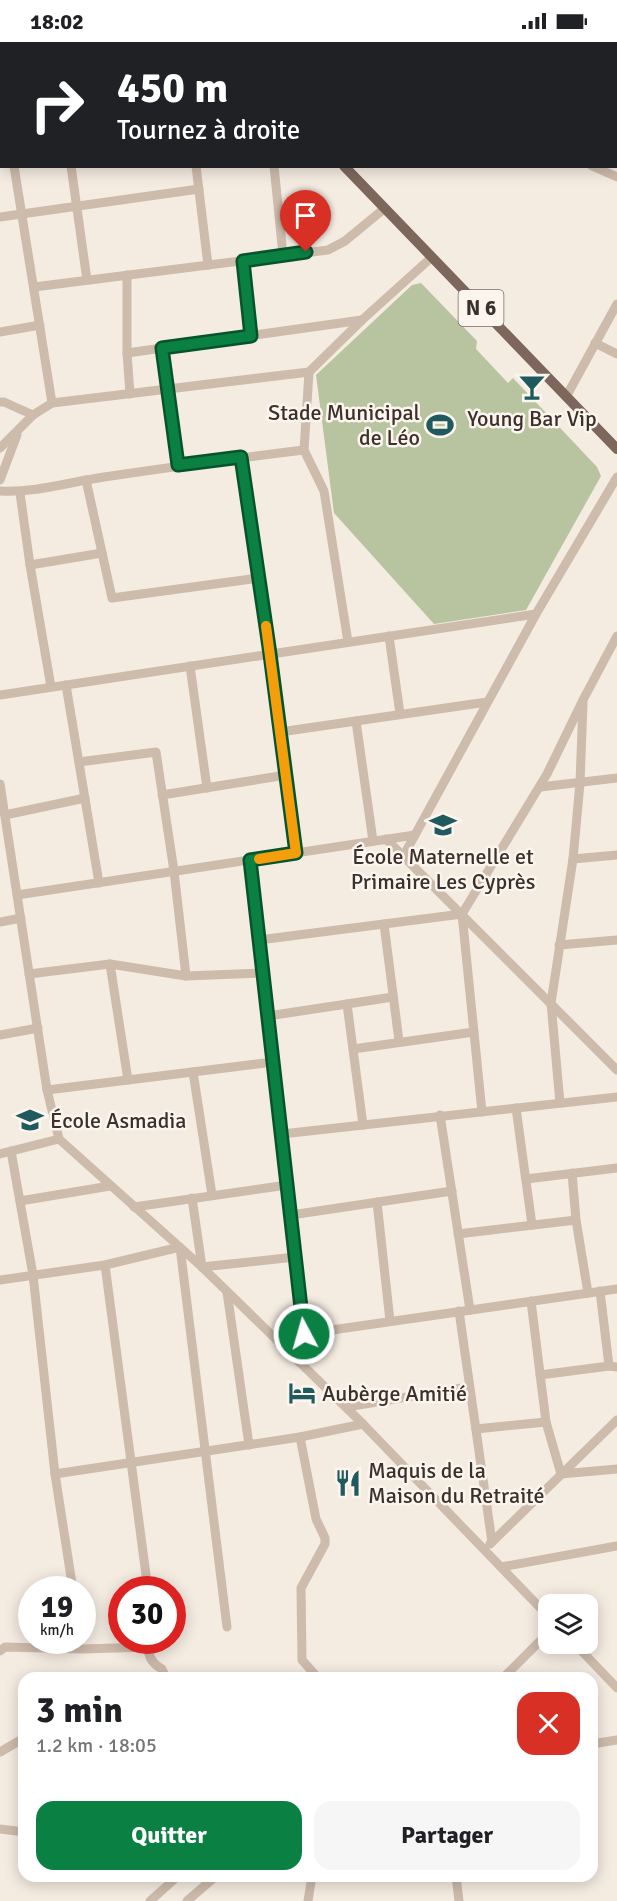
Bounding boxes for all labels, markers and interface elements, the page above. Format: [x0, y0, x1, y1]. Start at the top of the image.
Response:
text: 18:02 [30, 8, 84, 35]
text: 450 m [117, 63, 228, 114]
icon: right [18, 66, 96, 144]
text: Tournez à droite [117, 114, 300, 147]
pin [280, 190, 331, 252]
icon: arrive [289, 199, 322, 232]
road number: N 6 [458, 290, 504, 326]
bar icon: Young Bar Vip [517, 372, 547, 402]
place label: Stade Municipal de Léo [268, 399, 420, 451]
place label: Young Bar Vip [467, 405, 597, 432]
sports icon: Stade Municipal de Léo [425, 410, 455, 440]
school or university icon: École Maternelle et Primaire Les Cyprès [428, 810, 458, 840]
place label: École Maternelle et Primaire Les Cyprès [351, 843, 535, 895]
school or university icon: École Asmadia [15, 1105, 45, 1135]
place label: École Asmadia [50, 1107, 186, 1134]
position arrow [272, 1302, 336, 1366]
hotel icon: Aubèrge Amitié [287, 1378, 317, 1408]
place label: Aubèrge Amitié [322, 1380, 467, 1407]
place label: Maquis de la Maison du Retraité [368, 1457, 545, 1509]
restaurant icon: Maquis de la Maison du Retraité [333, 1468, 363, 1498]
speed limit sign: 30 [108, 1576, 186, 1654]
text: 19 [41, 1589, 73, 1626]
map controls [538, 1594, 598, 1654]
button: layers [538, 1594, 598, 1654]
text: km/h [40, 1621, 74, 1639]
text: 3 min [36, 1688, 123, 1733]
button: close [517, 1692, 580, 1755]
text: 1.2 km · 18:05 [36, 1733, 157, 1758]
button: Quitter [36, 1801, 302, 1870]
button: Partager [314, 1801, 580, 1870]

